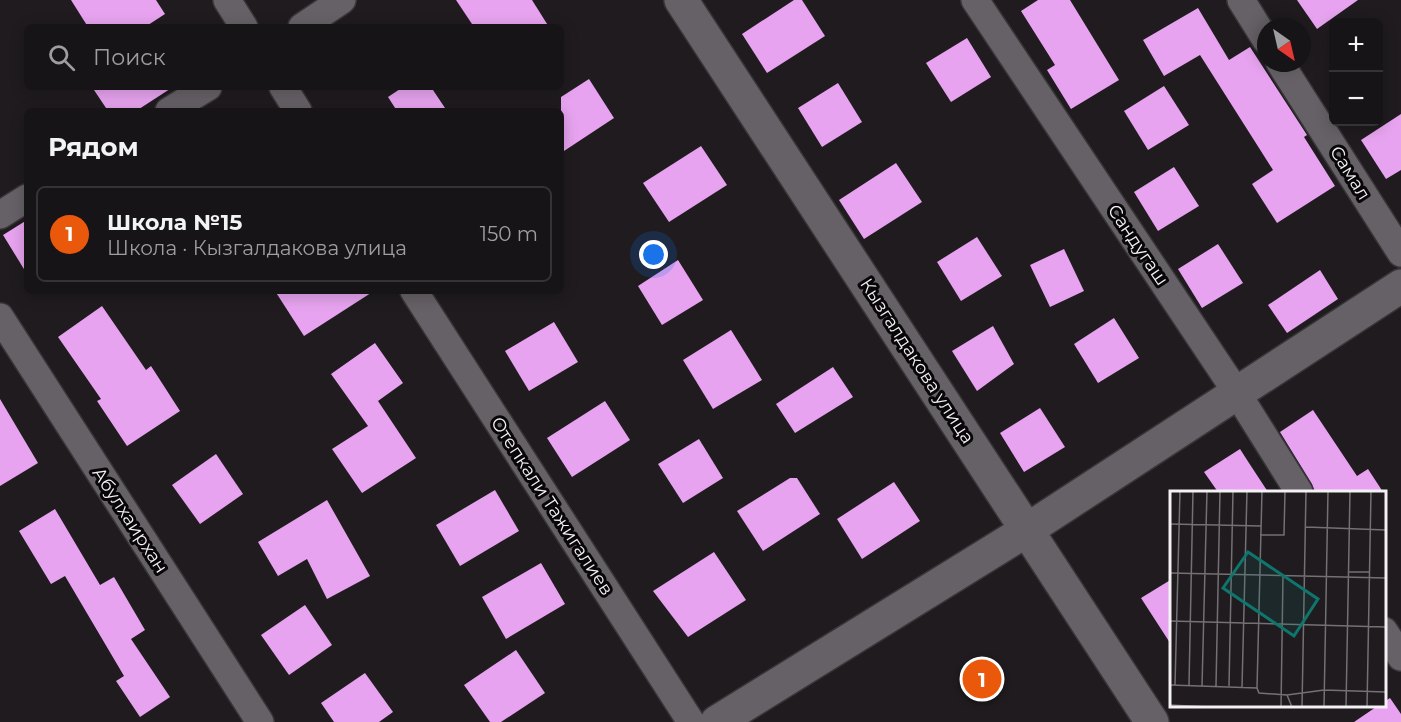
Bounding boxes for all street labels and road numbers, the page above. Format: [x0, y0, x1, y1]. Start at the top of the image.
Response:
street label: Самал [1325, 142, 1375, 204]
street label: Сандугаш [1103, 200, 1173, 290]
street label: Кызгалдакова улица [855, 274, 979, 448]
street label: Отепкали Тажигалиев [486, 413, 618, 599]
street label: Абулхаирхан [88, 463, 172, 577]

